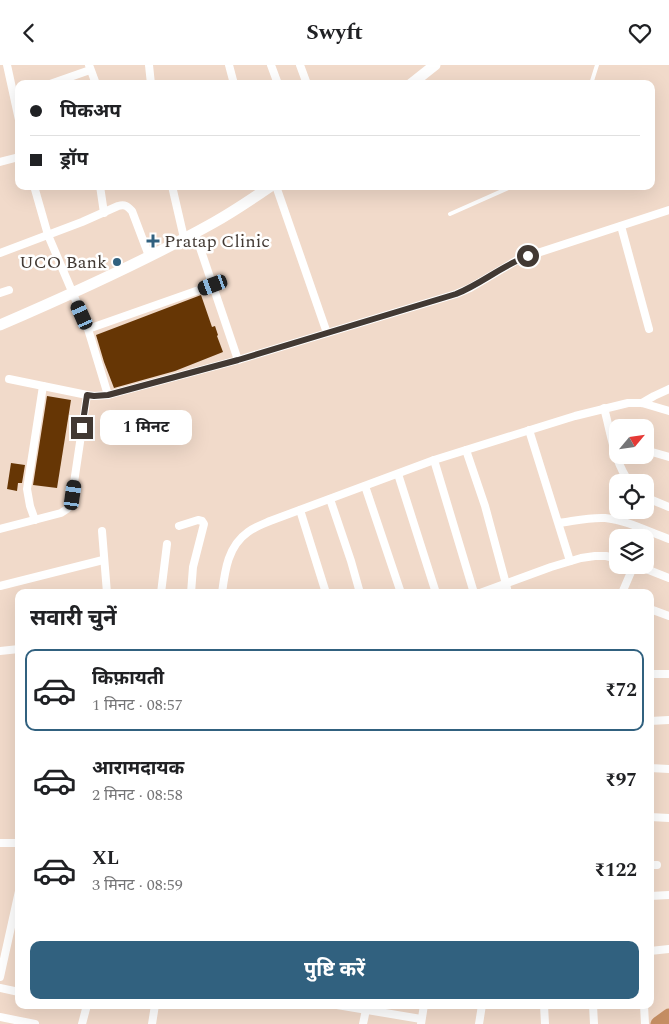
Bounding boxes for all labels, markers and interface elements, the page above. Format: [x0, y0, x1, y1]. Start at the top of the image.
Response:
text: Swyft [306, 16, 363, 49]
icon: back [15, 19, 43, 47]
icon: heart [626, 19, 654, 47]
text: पिकअप [60, 97, 121, 126]
text: ड्रॉप [60, 145, 88, 174]
place label: Pratap Clinic [164, 228, 270, 255]
marker: Pratap Clinic [146, 234, 160, 248]
route start [517, 245, 539, 267]
place label: UCO Bank [19, 249, 107, 276]
marker: UCO Bank [111, 256, 123, 268]
car [196, 273, 229, 297]
car [69, 298, 94, 332]
callout: 1 मिनट [100, 411, 192, 445]
text: 1 मिनट [123, 415, 169, 439]
route end [71, 417, 93, 439]
north arrow [609, 419, 654, 464]
map controls [609, 419, 654, 574]
button: locate [609, 474, 654, 519]
car [63, 479, 82, 511]
button: layers [609, 529, 654, 574]
text: सवारी चुनें [30, 602, 116, 635]
text: किफ़ायती [92, 664, 164, 693]
icon: car [32, 668, 77, 713]
text: ₹72 [605, 676, 637, 705]
text: 1 मिनट · 08:57 [92, 693, 183, 717]
text: आरामदायक [92, 754, 184, 783]
icon: car [32, 758, 77, 803]
text: ₹97 [605, 766, 637, 795]
text: 2 मिनट · 08:58 [92, 783, 183, 807]
text: XL [92, 844, 119, 873]
icon: car [32, 848, 77, 893]
text: ₹122 [594, 856, 637, 885]
text: 3 मिनट · 08:59 [92, 873, 183, 897]
button: पुष्टि करें [30, 941, 639, 999]

